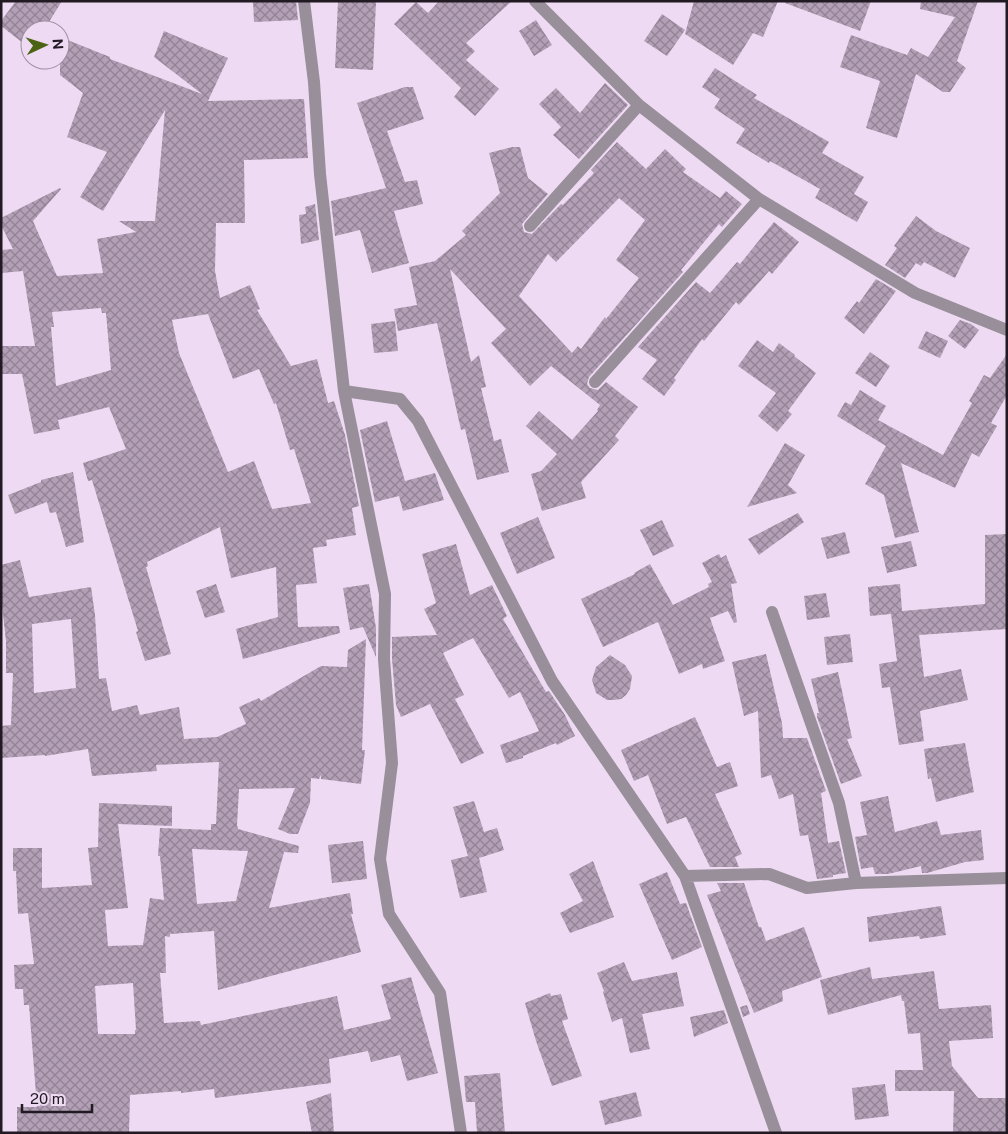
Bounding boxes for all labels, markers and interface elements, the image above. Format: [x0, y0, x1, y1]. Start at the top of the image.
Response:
north arrow [20, 20, 70, 70]
text: N [50, 38, 66, 50]
scale bar [22, 1082, 92, 1114]
text: 20 m [30, 1090, 65, 1107]

